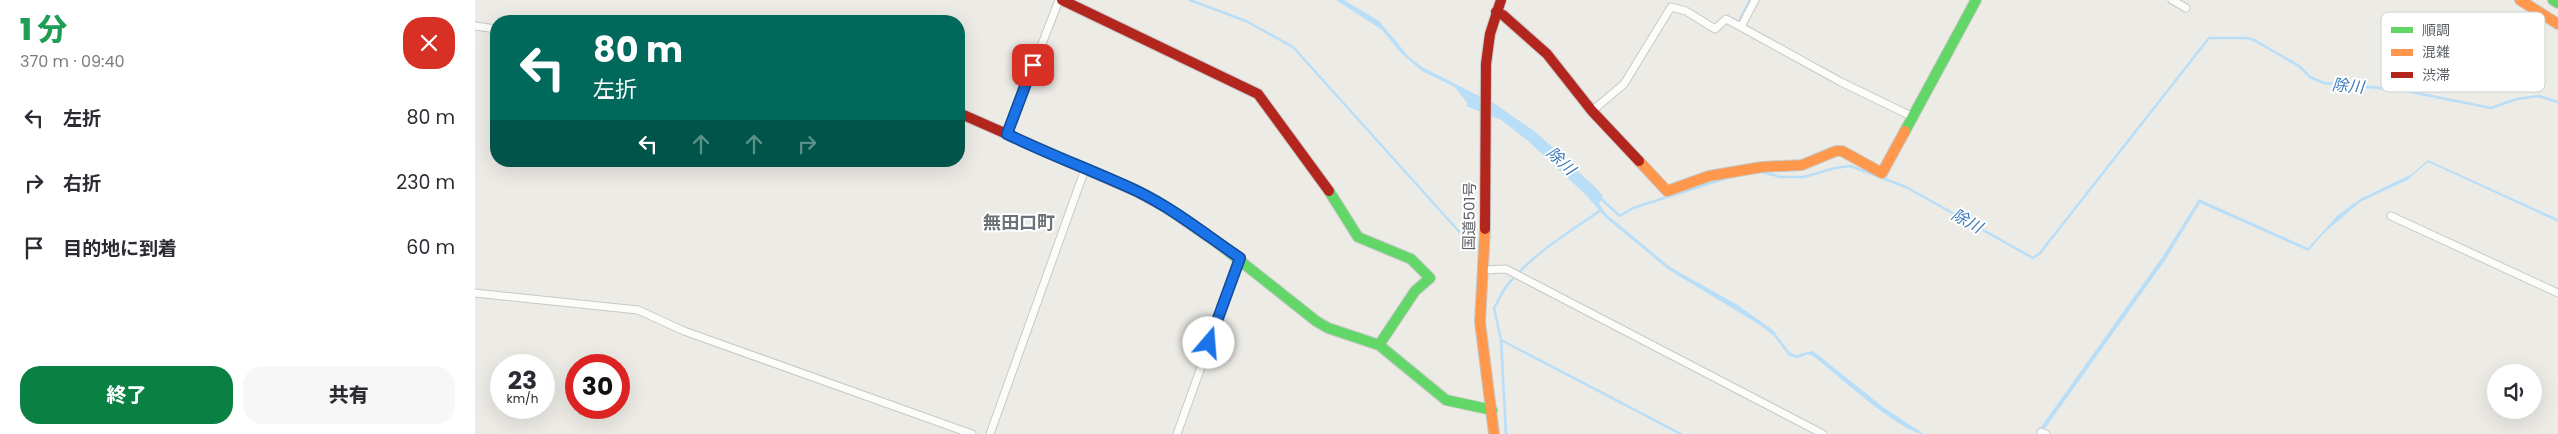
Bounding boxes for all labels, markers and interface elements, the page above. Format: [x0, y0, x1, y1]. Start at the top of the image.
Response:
text: 1 分 [20, 8, 67, 51]
legend [2381, 12, 2545, 92]
button: close [403, 17, 455, 69]
text: 順調 [2422, 20, 2450, 40]
text: 80 m [593, 25, 683, 74]
icon: left [510, 35, 575, 100]
text: 混雑 [2422, 42, 2450, 62]
pin [1012, 44, 1054, 86]
text: 370 m · 09:40 [20, 50, 125, 73]
icon: arrive [1019, 51, 1047, 79]
text: 渋滞 [2422, 65, 2450, 85]
water label: 除川 [2331, 73, 2367, 99]
text: 左折 [593, 74, 637, 105]
icon: left [20, 104, 48, 132]
text: 80 m [406, 104, 455, 131]
text: 左折 [63, 105, 101, 132]
icon: left [634, 130, 662, 158]
icon: ahead [687, 130, 715, 158]
icon: ahead [740, 130, 768, 158]
icon: right [793, 130, 821, 158]
water label: 除川 [1541, 142, 1582, 182]
icon: right [20, 169, 48, 197]
text: 230 m [396, 169, 455, 196]
text: 右折 [63, 170, 101, 197]
street label: 国道501号 [1458, 182, 1480, 250]
water label: 除川 [1947, 203, 1988, 240]
district label: 無田口町 [983, 210, 1055, 235]
icon: arrive [20, 234, 48, 262]
text: 60 m [406, 234, 455, 261]
text: 目的地に到着 [63, 235, 177, 262]
position arrow [1182, 316, 1234, 368]
speed limit sign: 30 [565, 354, 630, 419]
text: 23 [508, 363, 537, 398]
map controls [2487, 364, 2542, 419]
button: sound [2487, 364, 2542, 419]
button: 終了 [20, 366, 233, 424]
button: 共有 [243, 366, 455, 424]
text: km/h [507, 390, 538, 407]

